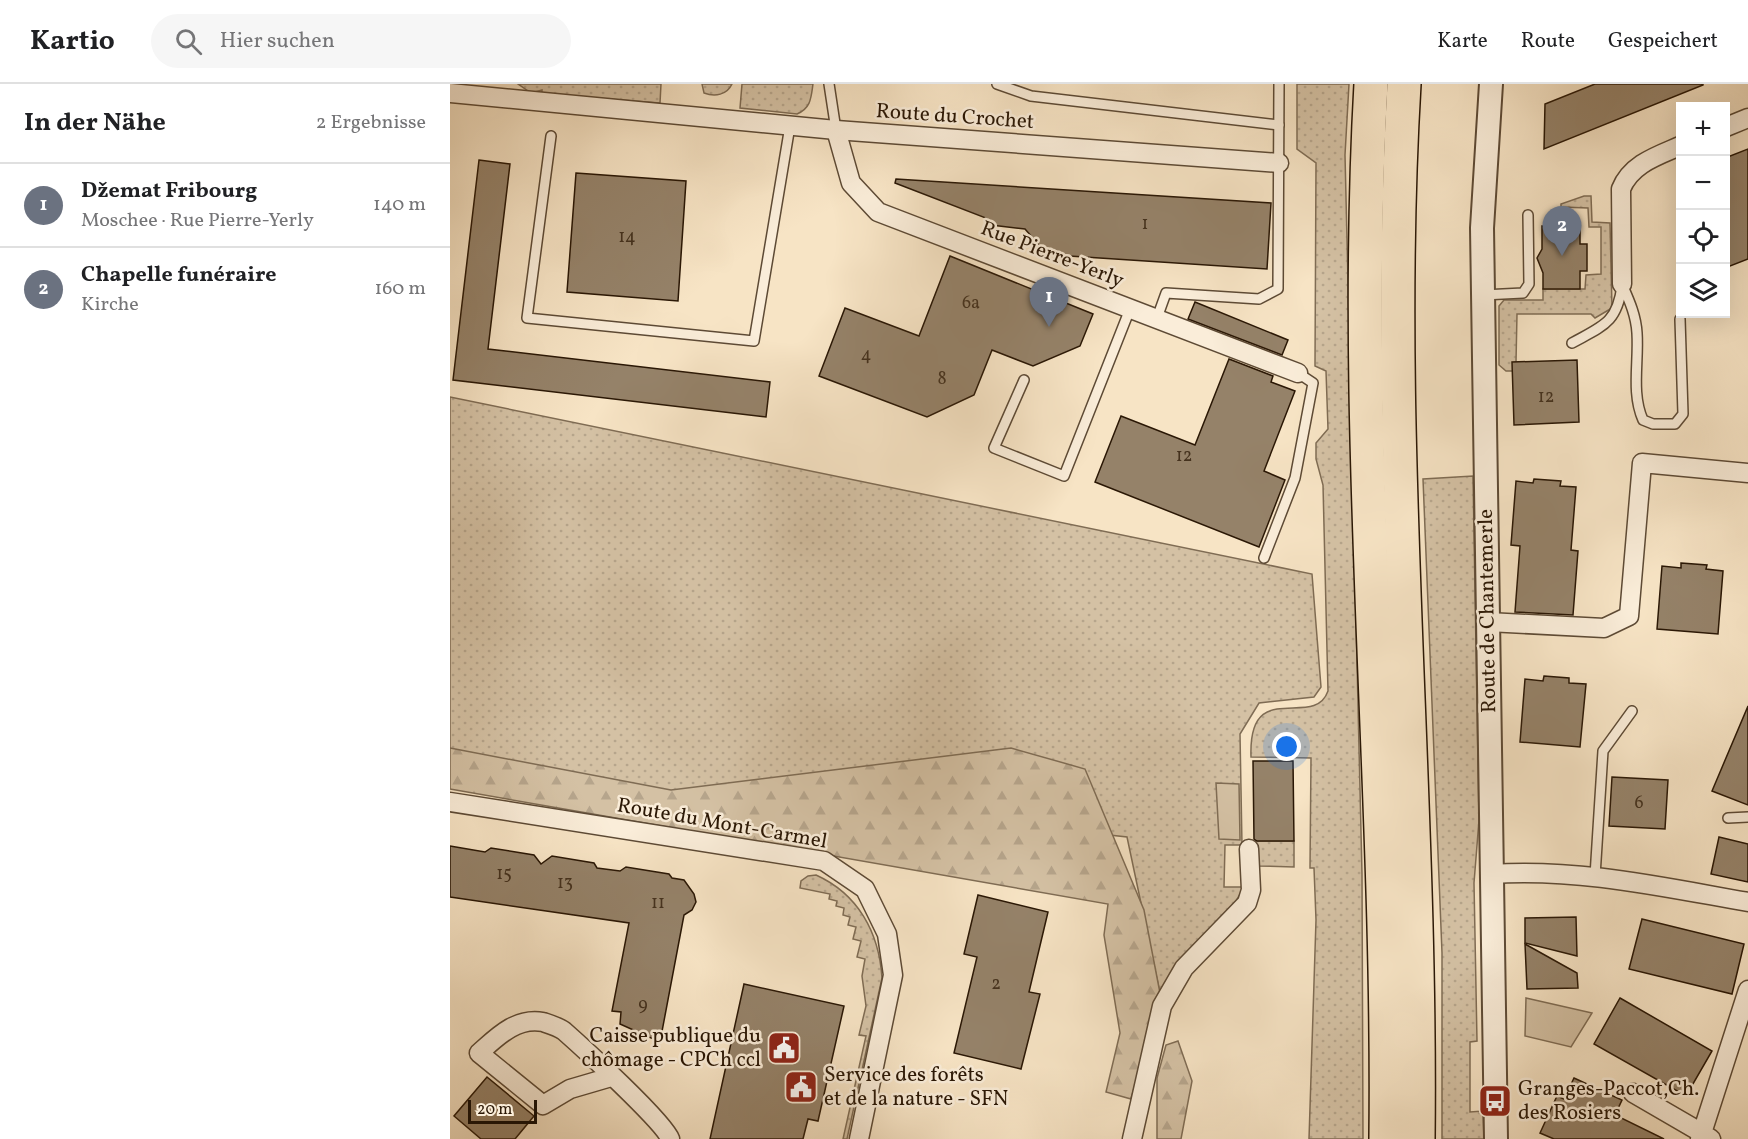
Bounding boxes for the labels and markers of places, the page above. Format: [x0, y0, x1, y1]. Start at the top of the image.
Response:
pin: 2 [1542, 206, 1582, 256]
pin: 1 [1030, 278, 1068, 327]
place label: Caisse publique du chômage - CPCh ccl [581, 1022, 761, 1075]
public building icon: Caisse publique du chômage - CPCh ccl [766, 1030, 802, 1066]
place label: Service des forêts et de la nature - SFN [824, 1061, 1008, 1114]
public building icon: Service des forêts et de la nature - SFN [783, 1069, 819, 1105]
place label: Granges-Paccot,Ch. des Rosiers [1518, 1075, 1699, 1128]
bus stop icon: Granges-Paccot,Ch. des Rosiers [1477, 1083, 1513, 1119]

